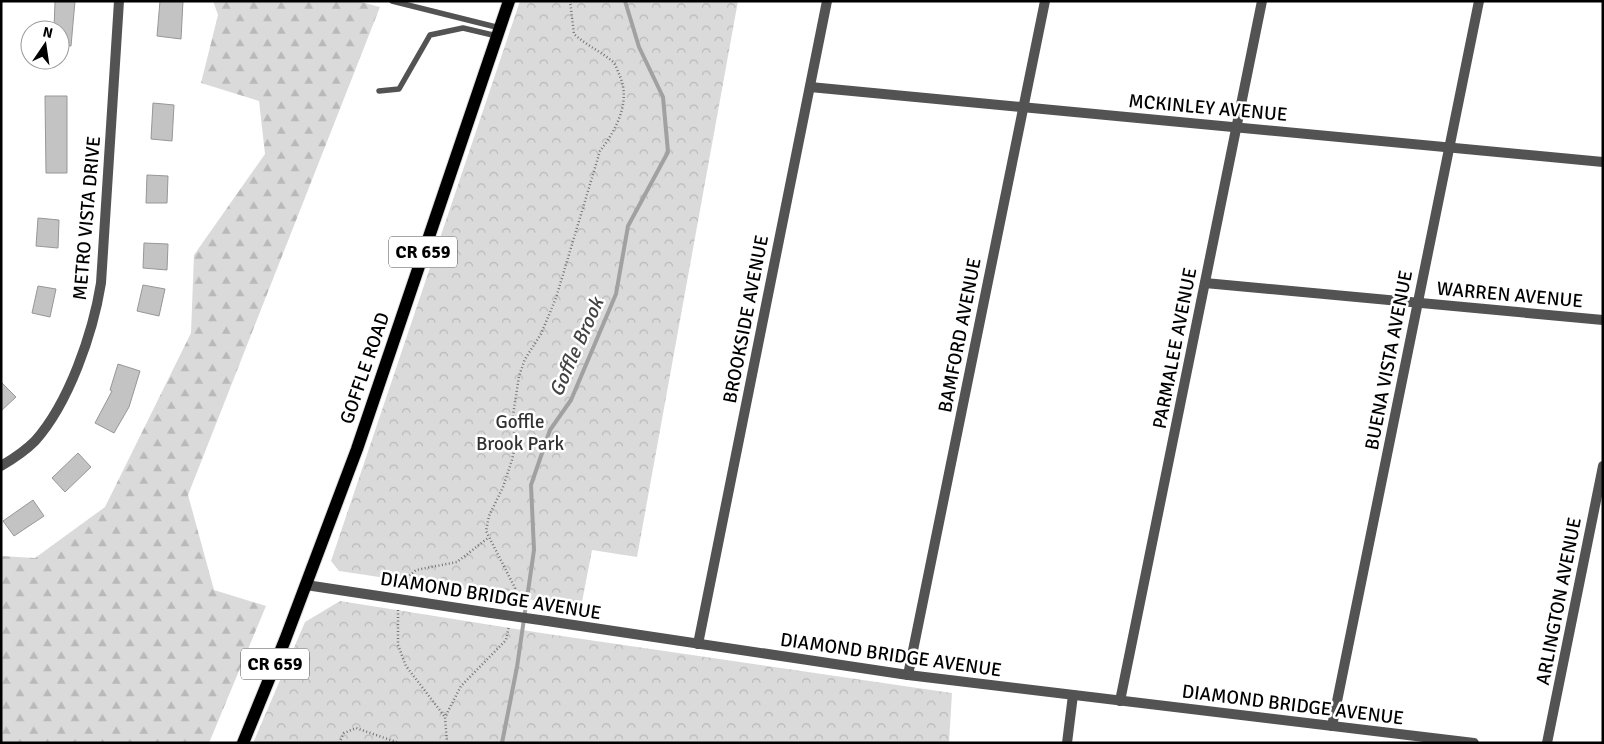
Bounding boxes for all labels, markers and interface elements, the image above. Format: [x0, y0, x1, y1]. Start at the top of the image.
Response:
north arrow [20, 20, 70, 70]
text: N [41, 23, 54, 42]
street label: MCKINLEY AVENUE [1127, 89, 1288, 127]
street label: METRO VISTA DRIVE [68, 135, 106, 301]
street label: BROOKSIDE AVENUE [718, 233, 774, 405]
road number: CR 659 [389, 236, 457, 268]
street label: BAMFORD AVENUE [933, 256, 987, 415]
street label: PARMALEE AVENUE [1148, 266, 1202, 431]
street label: BUENA VISTA AVENUE [1360, 268, 1418, 452]
street label: WARREN AVENUE [1436, 277, 1584, 313]
water label: Goffle Brook [544, 292, 610, 400]
street label: GOFFLE ROAD [335, 309, 395, 427]
park label: Goffle Brook Park [476, 410, 564, 456]
street label: ARLINGTON AVENUE [1531, 515, 1587, 687]
street label: DIAMOND BRIDGE AVENUE [379, 567, 603, 625]
street label: DIAMOND BRIDGE AVENUE [779, 628, 1003, 682]
road number: CR 659 [241, 649, 309, 680]
street label: DIAMOND BRIDGE AVENUE [1181, 679, 1405, 731]

